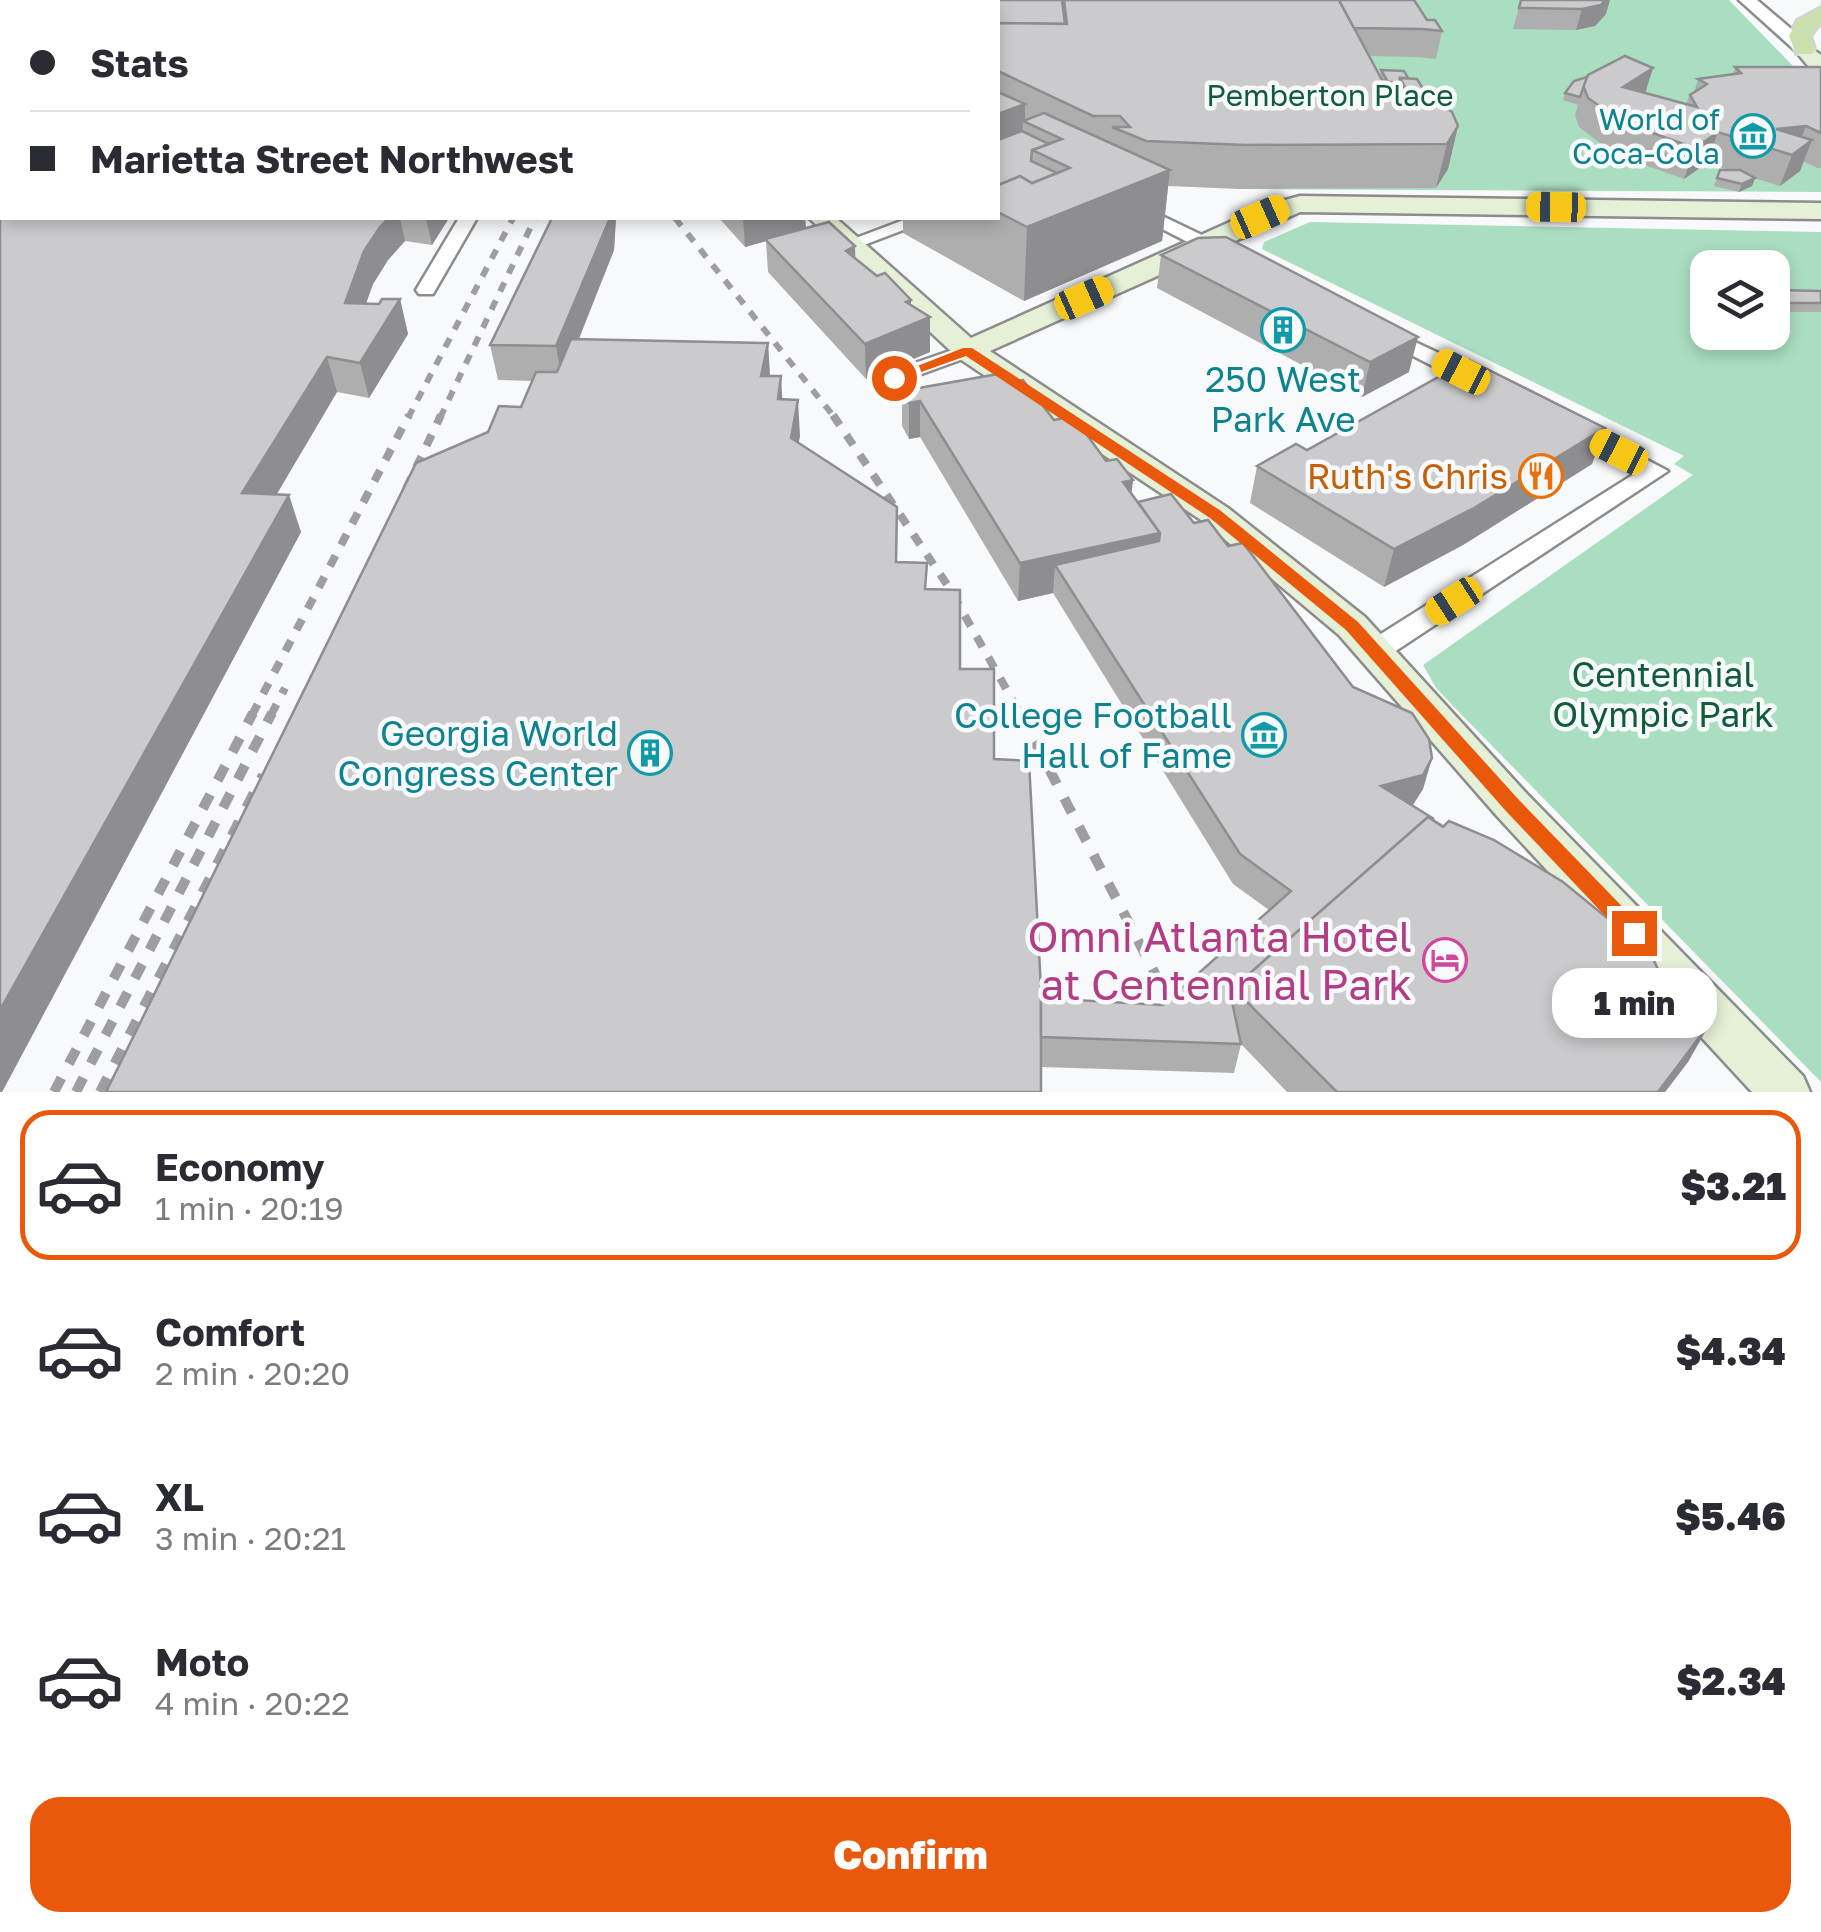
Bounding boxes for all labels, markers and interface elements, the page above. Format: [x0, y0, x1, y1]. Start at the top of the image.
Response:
text: Stats [90, 40, 189, 85]
park label: Pemberton Place [1206, 77, 1454, 113]
place label: World of Coca-Cola [1572, 101, 1720, 171]
museum icon: World of Coca-Cola [1730, 113, 1776, 159]
text: Marietta Street Northwest [90, 136, 574, 181]
car [1226, 191, 1294, 243]
car [1526, 191, 1586, 223]
map controls [1690, 250, 1790, 350]
button: layers [1690, 250, 1790, 350]
car [1050, 272, 1118, 324]
building icon: 250 West Park Ave [1260, 307, 1306, 353]
car [1427, 345, 1495, 399]
route start [872, 356, 917, 401]
place label: 250 West Park Ave [1205, 358, 1361, 440]
car [1585, 425, 1653, 479]
restaurant icon: Ruth's Chris [1518, 453, 1564, 499]
place label: Ruth's Chris [1307, 455, 1508, 497]
car [1421, 572, 1487, 630]
park label: Centennial Olympic Park [1552, 653, 1774, 735]
place label: College Football Hall of Fame [954, 694, 1232, 776]
place label: Georgia World Congress Center [337, 712, 618, 794]
museum icon: College Football Hall of Fame [1241, 712, 1287, 758]
building icon: Georgia World Congress Center [627, 730, 673, 776]
place label: Omni Atlanta Hotel at Centennial Park [1028, 911, 1412, 1009]
route end [1612, 911, 1657, 956]
hotel icon: Omni Atlanta Hotel at Centennial Park [1422, 937, 1468, 983]
callout: 1 min [1552, 968, 1716, 1038]
text: 1 min [1594, 984, 1675, 1022]
icon: car [35, 1140, 125, 1230]
text: Economy [155, 1144, 324, 1189]
text: $3.21 [1680, 1163, 1786, 1208]
text: 1 min · 20:19 [155, 1189, 344, 1227]
icon: car [35, 1305, 125, 1395]
text: Comfort [155, 1309, 305, 1354]
text: $4.34 [1676, 1328, 1786, 1373]
text: 2 min · 20:20 [155, 1354, 350, 1392]
icon: car [35, 1470, 125, 1560]
text: XL [155, 1474, 204, 1519]
text: $5.46 [1675, 1493, 1786, 1538]
text: 3 min · 20:21 [155, 1519, 346, 1557]
icon: car [35, 1635, 125, 1725]
text: Moto [155, 1639, 249, 1684]
text: $2.34 [1676, 1658, 1786, 1703]
text: 4 min · 20:22 [155, 1684, 350, 1722]
button: Confirm [30, 1797, 1791, 1912]

